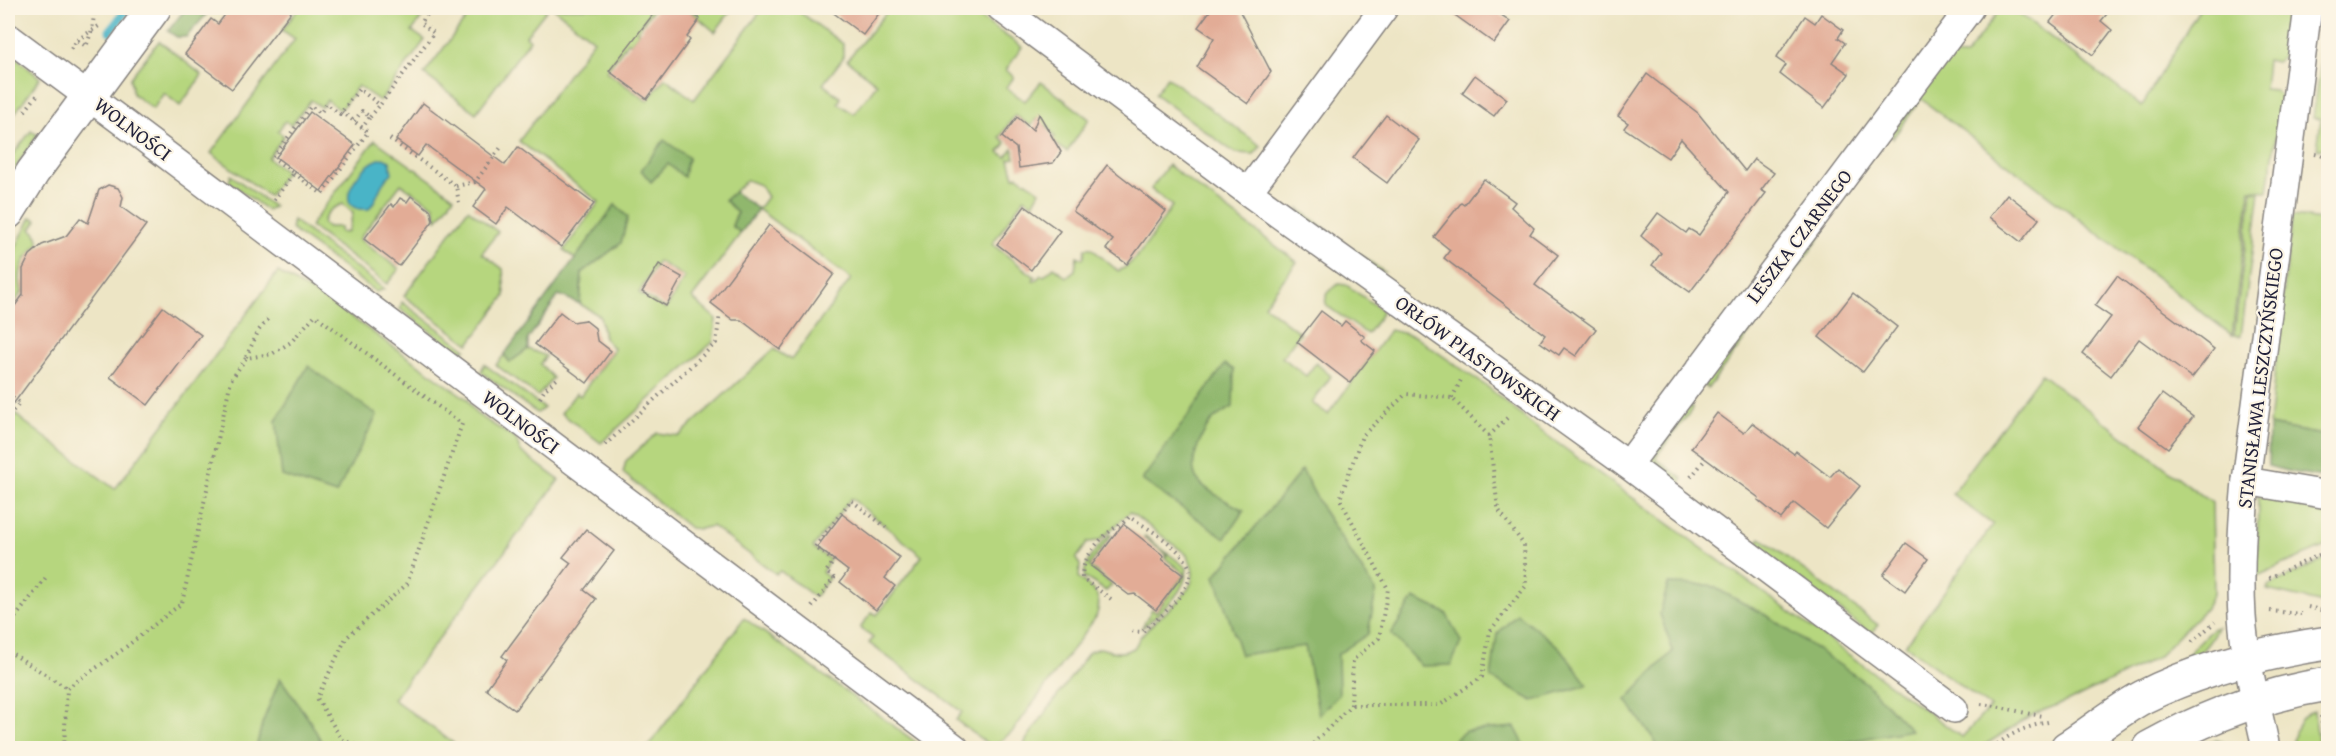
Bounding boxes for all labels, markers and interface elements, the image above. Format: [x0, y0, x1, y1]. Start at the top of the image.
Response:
street label: WOLNOŚCI [88, 90, 178, 167]
street label: LESZKA CZARNEGO [1739, 163, 1859, 309]
street label: STANISŁAWA LESZCZYŃSKIEGO [2229, 246, 2290, 510]
street label: ORŁÓW PIASTOWSKICH [1390, 288, 1567, 428]
street label: WOLNOŚCI [476, 383, 566, 460]

